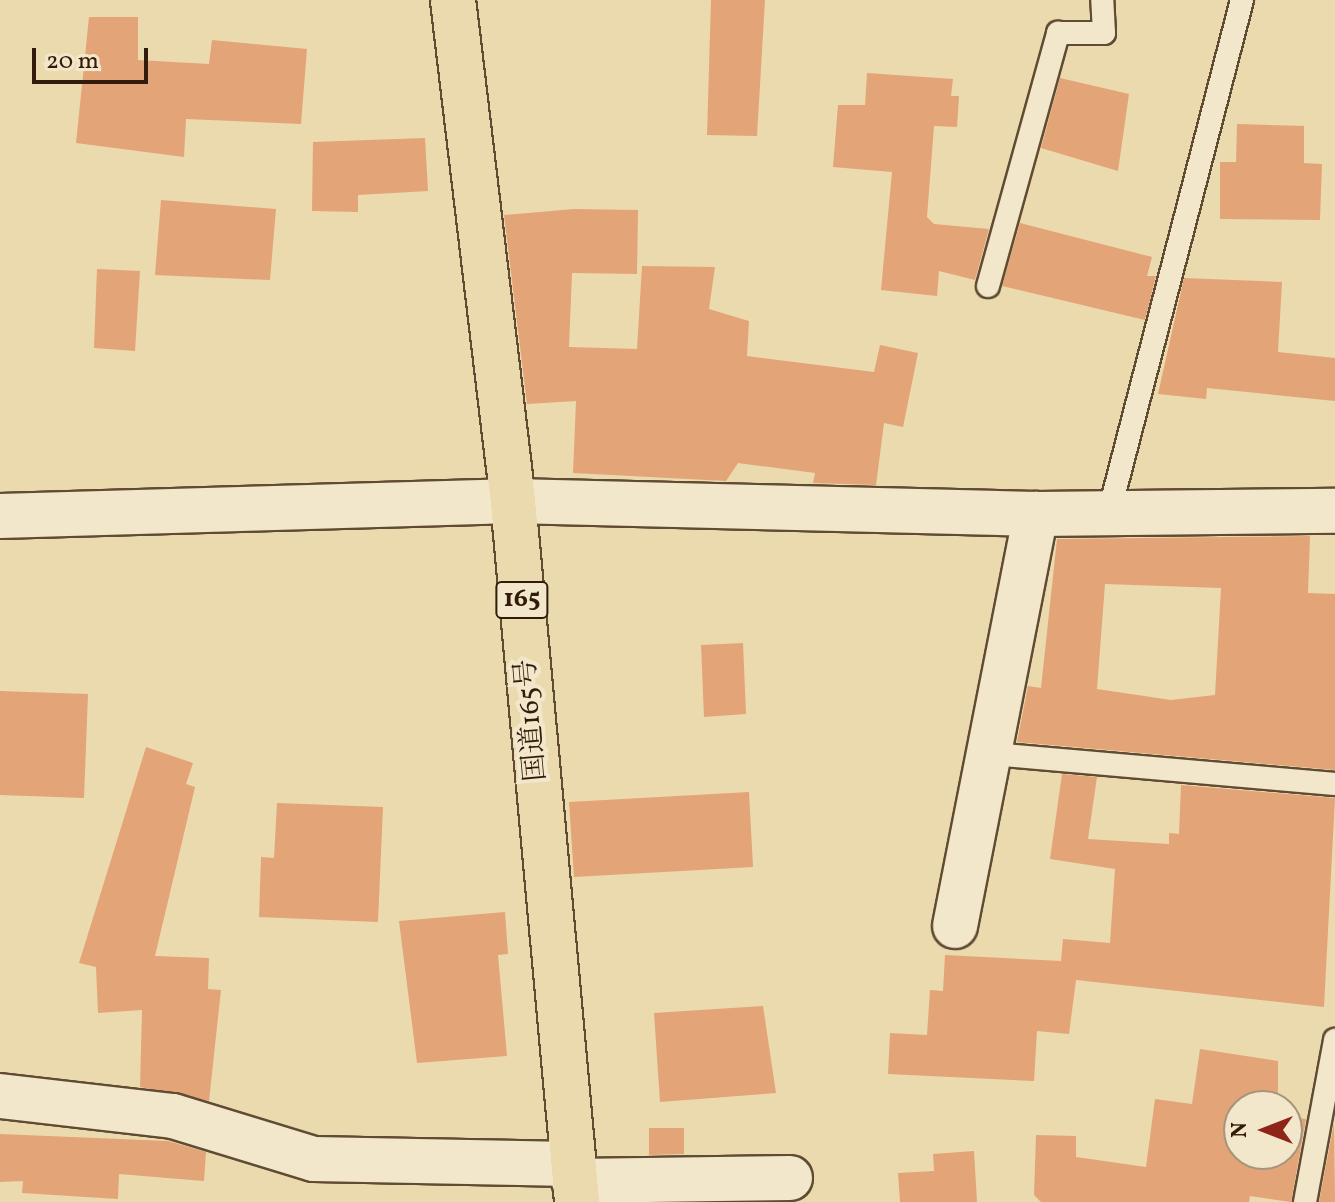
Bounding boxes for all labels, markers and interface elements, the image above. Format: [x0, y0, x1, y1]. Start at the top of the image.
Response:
scale bar [36, 32, 152, 82]
text: 20 m [46, 45, 99, 79]
road number: 165 [494, 578, 550, 622]
street label: 国道165号 [510, 658, 554, 782]
north arrow [1223, 1090, 1303, 1170]
text: N [1225, 1122, 1256, 1138]

